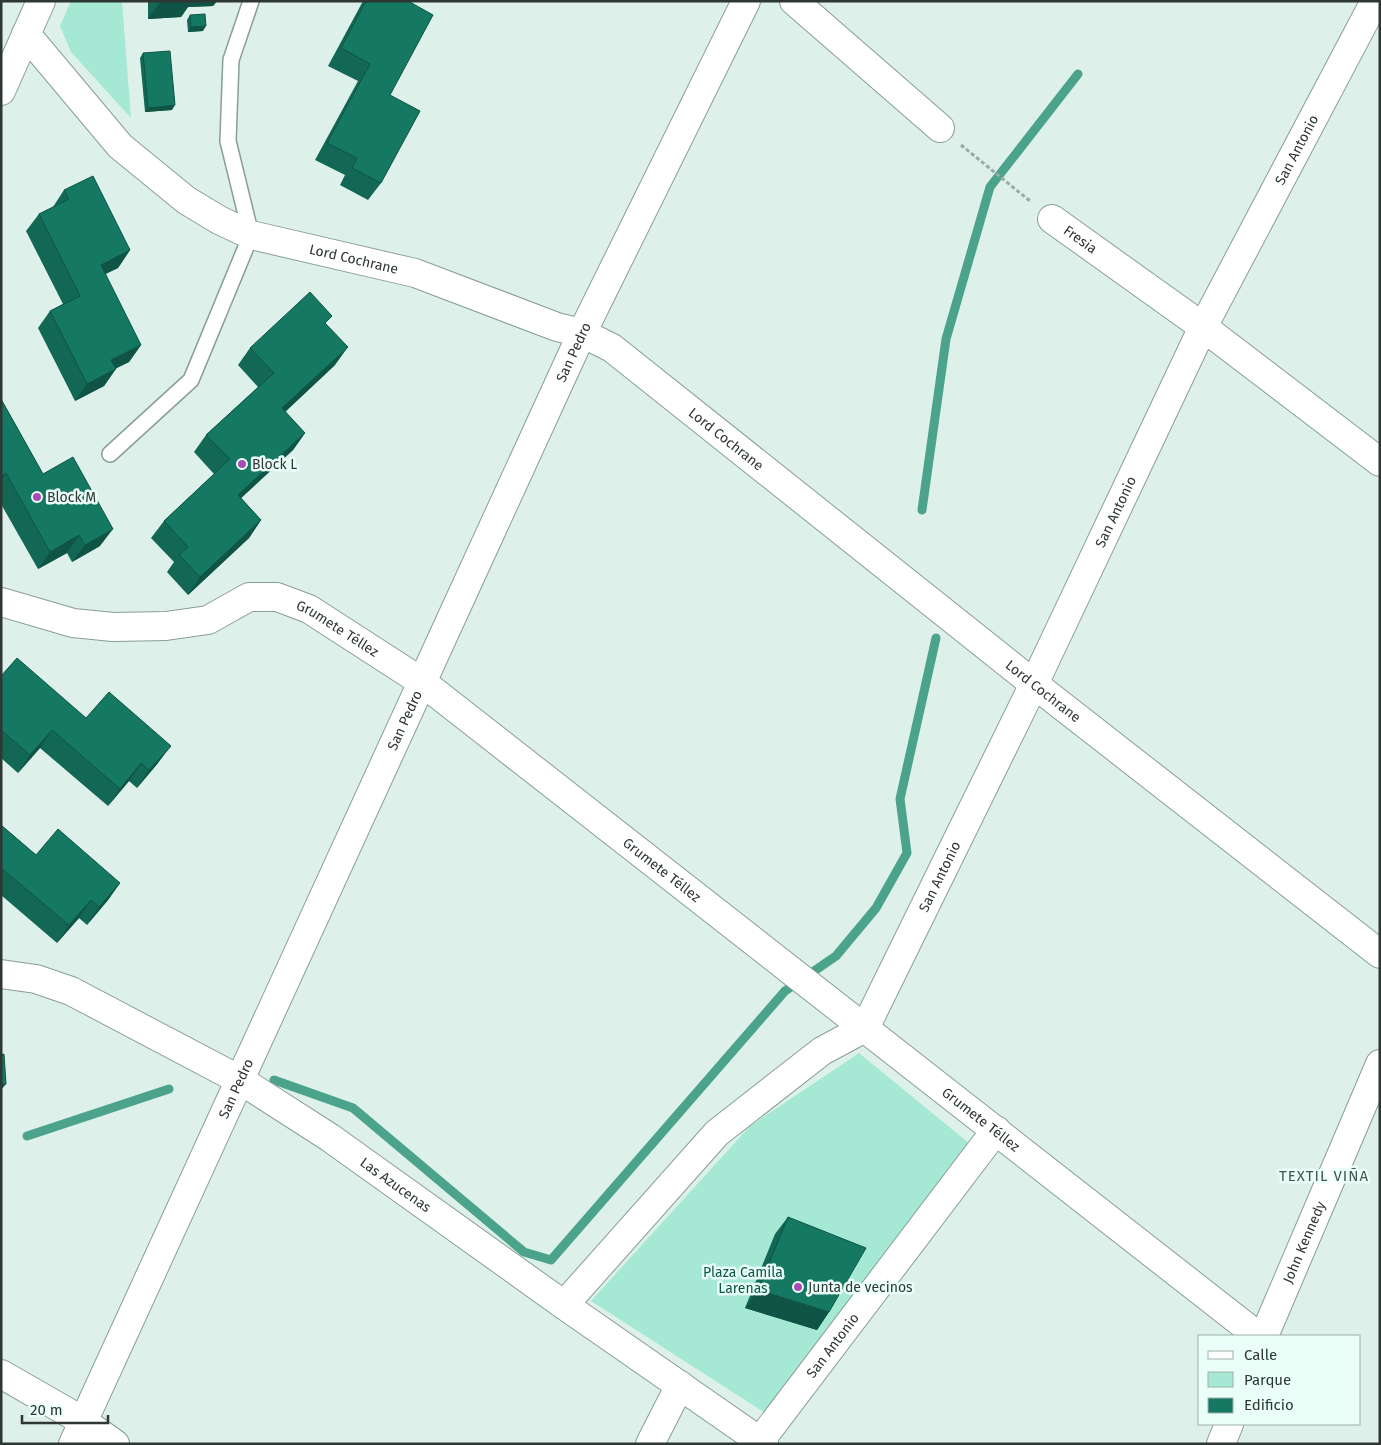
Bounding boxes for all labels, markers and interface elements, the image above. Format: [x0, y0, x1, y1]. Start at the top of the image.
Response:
street label: San Antonio [1272, 112, 1322, 188]
street label: Fresia [1060, 222, 1100, 257]
street label: Lord Cochrane [308, 241, 400, 278]
street label: San Pedro [553, 320, 595, 385]
street label: Lord Cochrane [685, 404, 767, 474]
place label: Block L [252, 456, 297, 473]
marker: Block L [236, 458, 248, 470]
street label: San Antonio [1092, 474, 1140, 550]
place label: Block M [47, 489, 96, 506]
marker: Block M [31, 491, 43, 503]
street label: Grumete Téllez [294, 597, 382, 661]
street label: Lord Cochrane [1002, 657, 1084, 726]
street label: San Pedro [384, 688, 426, 753]
street label: Grumete Téllez [619, 834, 704, 906]
street label: San Antonio [915, 838, 964, 915]
street label: San Pedro [215, 1056, 257, 1121]
street label: Grumete Téllez [938, 1084, 1023, 1155]
street label: Las Azucenas [357, 1154, 434, 1216]
district label: TEXTIL VIÑA [1279, 1167, 1369, 1185]
street label: John Kennedy [1279, 1199, 1330, 1286]
park label: Plaza Camila Larenas [703, 1264, 783, 1297]
place label: Junta de vecinos [808, 1279, 913, 1296]
marker: Junta de vecinos [792, 1281, 804, 1293]
street label: San Antonio [803, 1310, 863, 1381]
legend [1198, 1335, 1361, 1425]
text: Calle [1244, 1346, 1277, 1364]
text: Parque [1244, 1371, 1291, 1389]
scale bar [22, 1392, 109, 1424]
text: Edificio [1244, 1396, 1294, 1414]
text: 20 m [30, 1401, 63, 1419]

